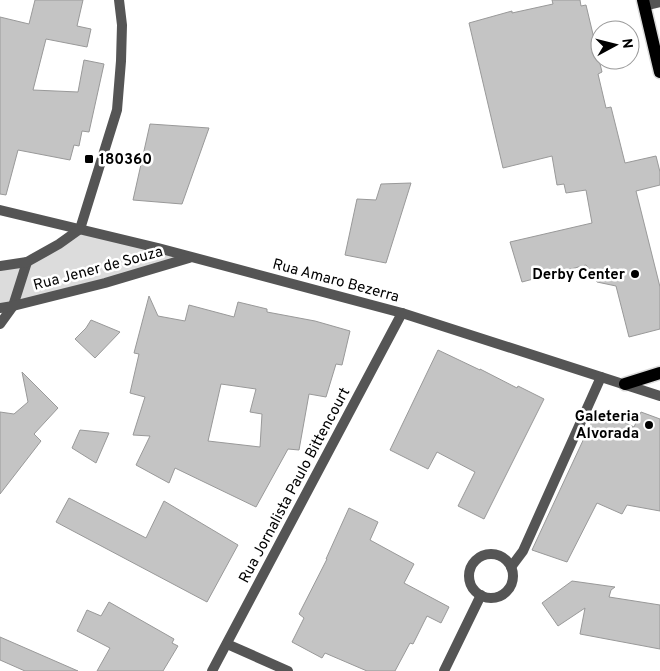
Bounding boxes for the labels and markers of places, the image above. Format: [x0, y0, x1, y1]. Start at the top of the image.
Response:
place label: 180360 [99, 151, 152, 170]
marker: 180360 [83, 153, 95, 165]
place label: Derby Center [532, 266, 626, 285]
marker: Derby Center [629, 268, 641, 280]
place label: Galeteria Alvorada [575, 408, 639, 444]
marker: Galeteria Alvorada [643, 419, 655, 431]

